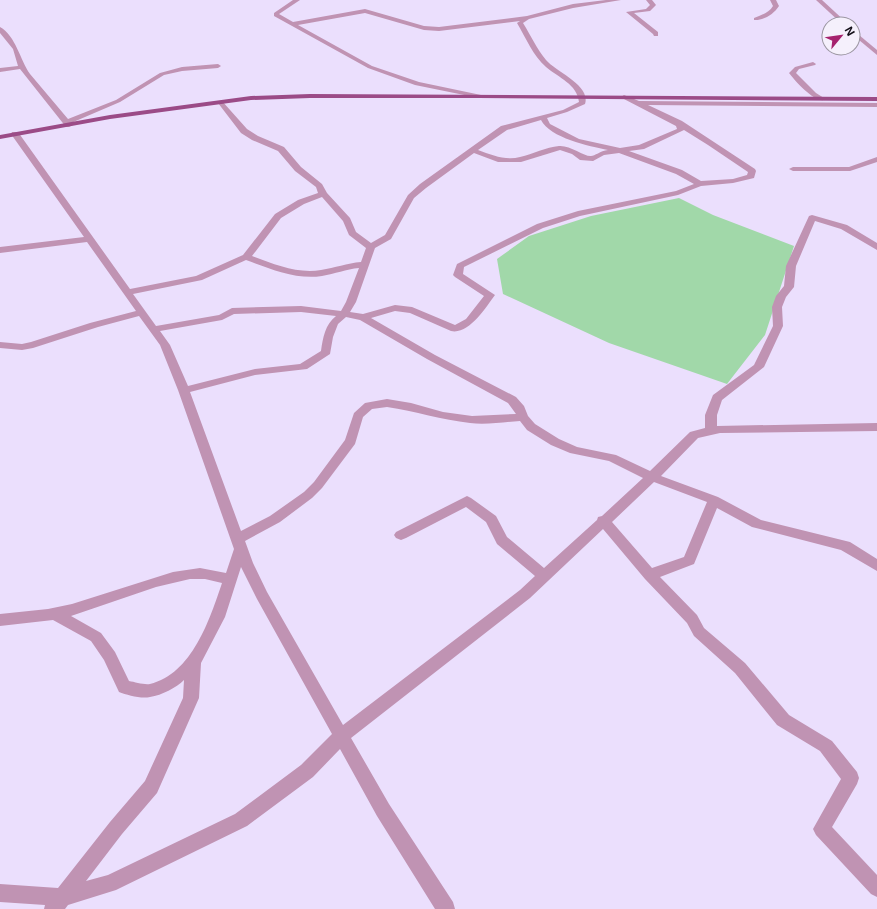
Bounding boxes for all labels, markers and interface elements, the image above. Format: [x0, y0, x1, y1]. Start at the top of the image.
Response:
north arrow [821, 16, 861, 56]
text: N [842, 24, 858, 38]

